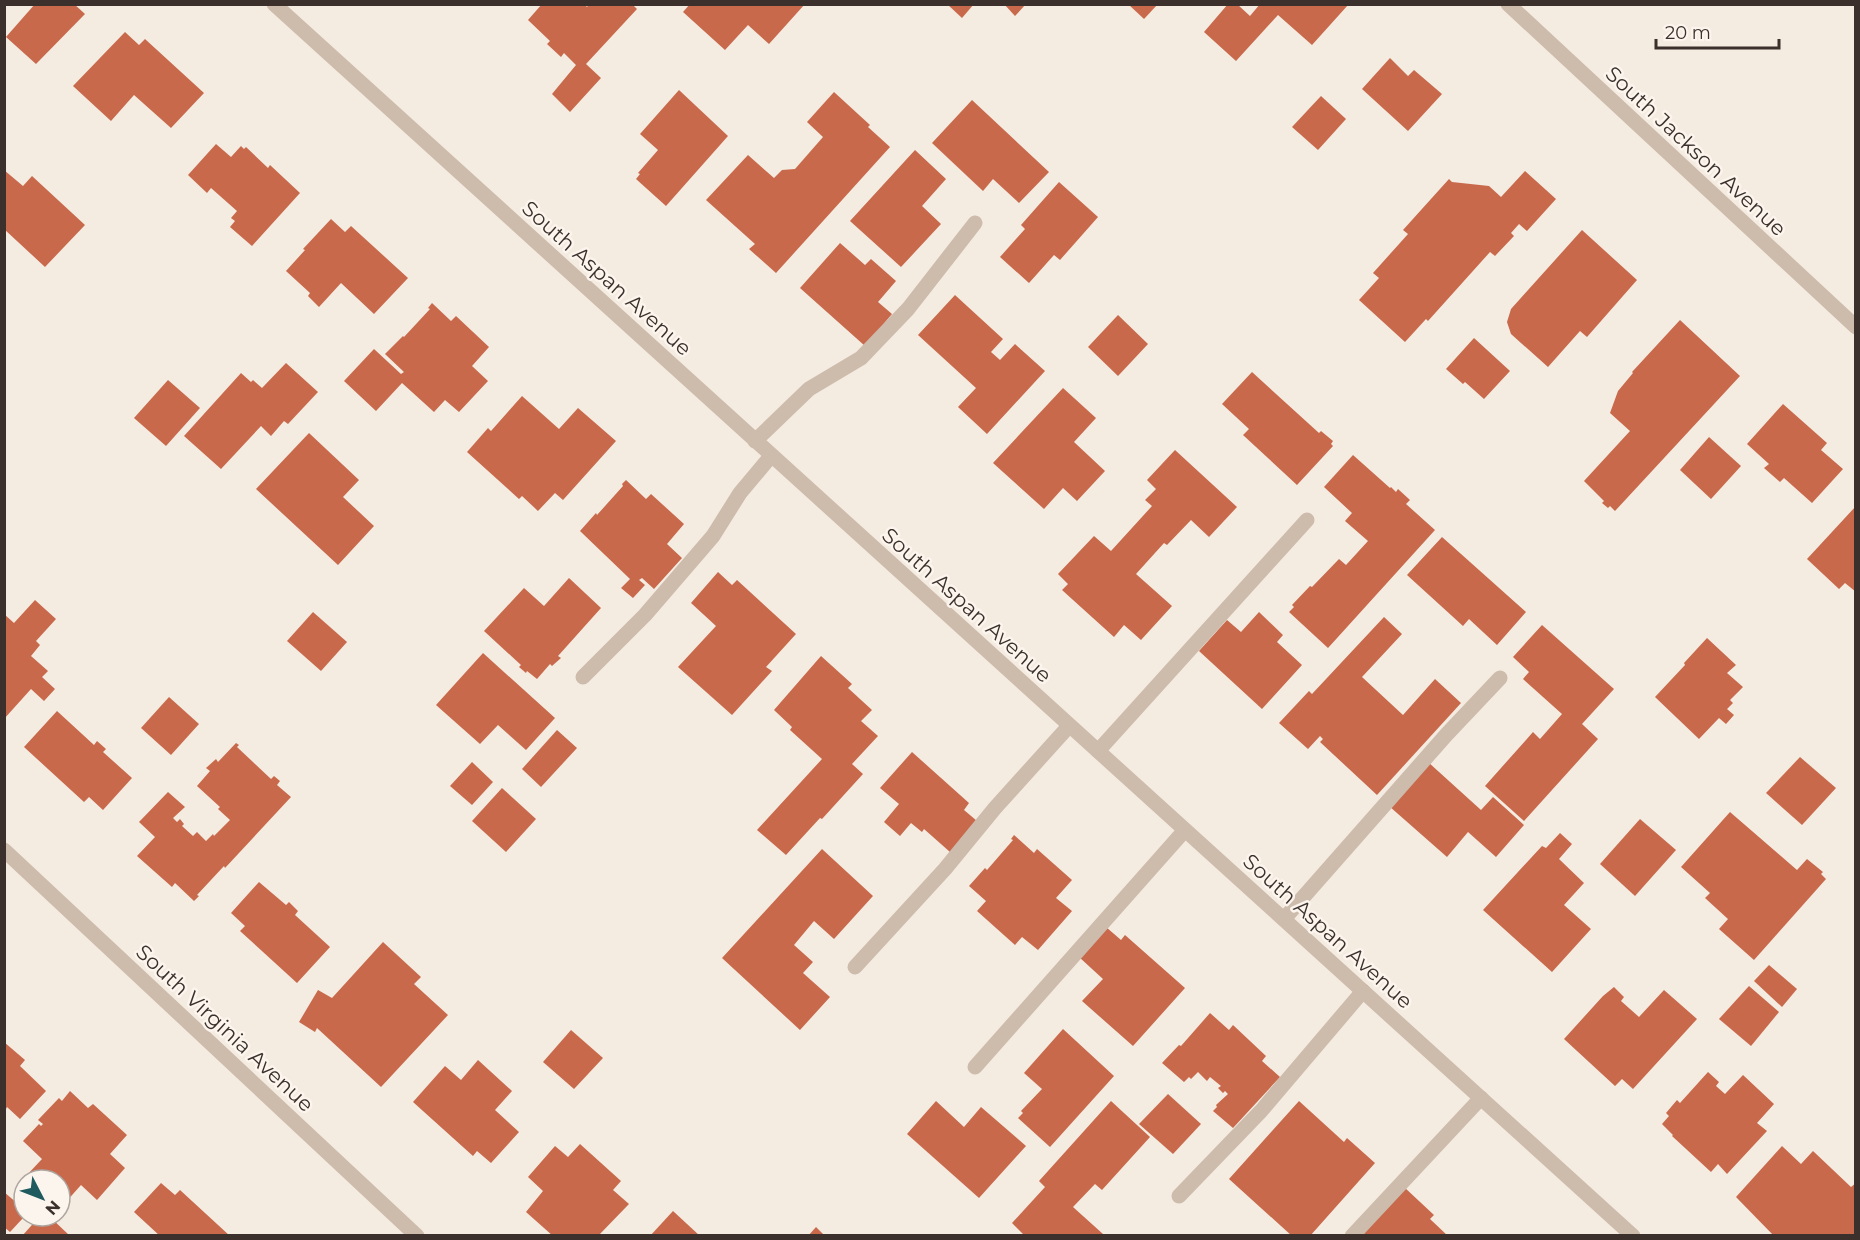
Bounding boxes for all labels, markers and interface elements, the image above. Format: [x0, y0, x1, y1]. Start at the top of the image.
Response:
scale bar [1656, 12, 1779, 50]
text: 20 m [1665, 22, 1711, 44]
street label: South Jackson Avenue [1601, 61, 1791, 241]
street label: South Aspan Avenue [517, 195, 697, 361]
street label: South Aspan Avenue [877, 522, 1057, 688]
street label: South Aspan Avenue [1238, 848, 1418, 1014]
street label: South Virginia Avenue [131, 939, 319, 1117]
north arrow [12, 1168, 72, 1228]
text: N [41, 1197, 64, 1219]

